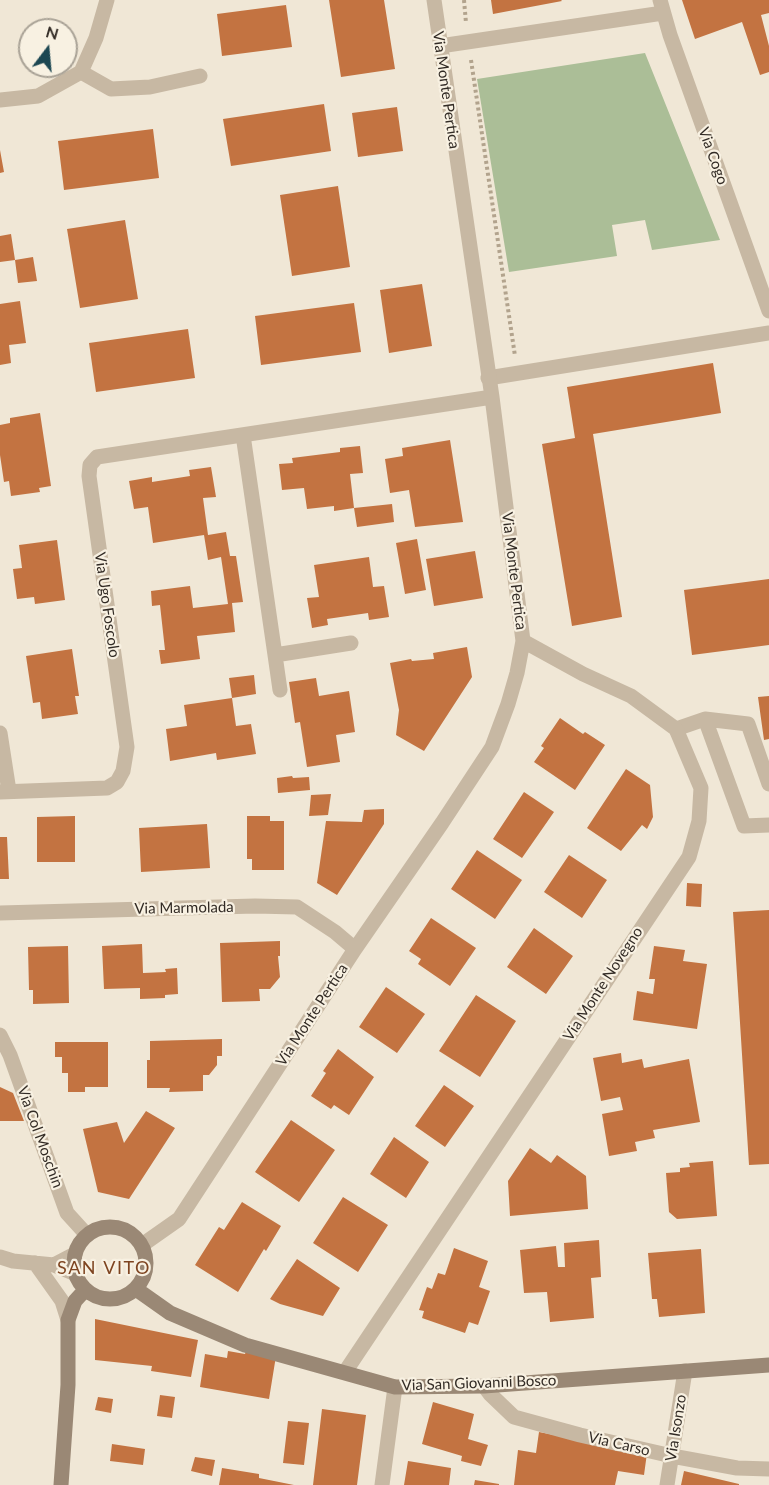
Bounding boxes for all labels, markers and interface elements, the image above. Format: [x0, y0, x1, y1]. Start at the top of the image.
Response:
north arrow [18, 18, 78, 78]
text: N [44, 21, 61, 43]
street label: Via Monte Pertica [429, 30, 463, 150]
street label: Via Cogo [694, 125, 732, 187]
street label: Via Monte Pertica [498, 511, 530, 631]
street label: Via Ugo Foscolo [91, 551, 123, 659]
street label: Via Marmolada [134, 898, 234, 918]
street label: Via Monte Novegno [559, 924, 647, 1044]
street label: Via Monte Pertica [272, 960, 352, 1070]
street label: Via Col Moschin [13, 1084, 67, 1190]
district label: SAN VITO [57, 1257, 151, 1279]
street label: Via San Giovanni Bosco [401, 1371, 557, 1395]
street label: Via Isonzo [662, 1393, 690, 1463]
street label: Via Carso [586, 1428, 652, 1460]

